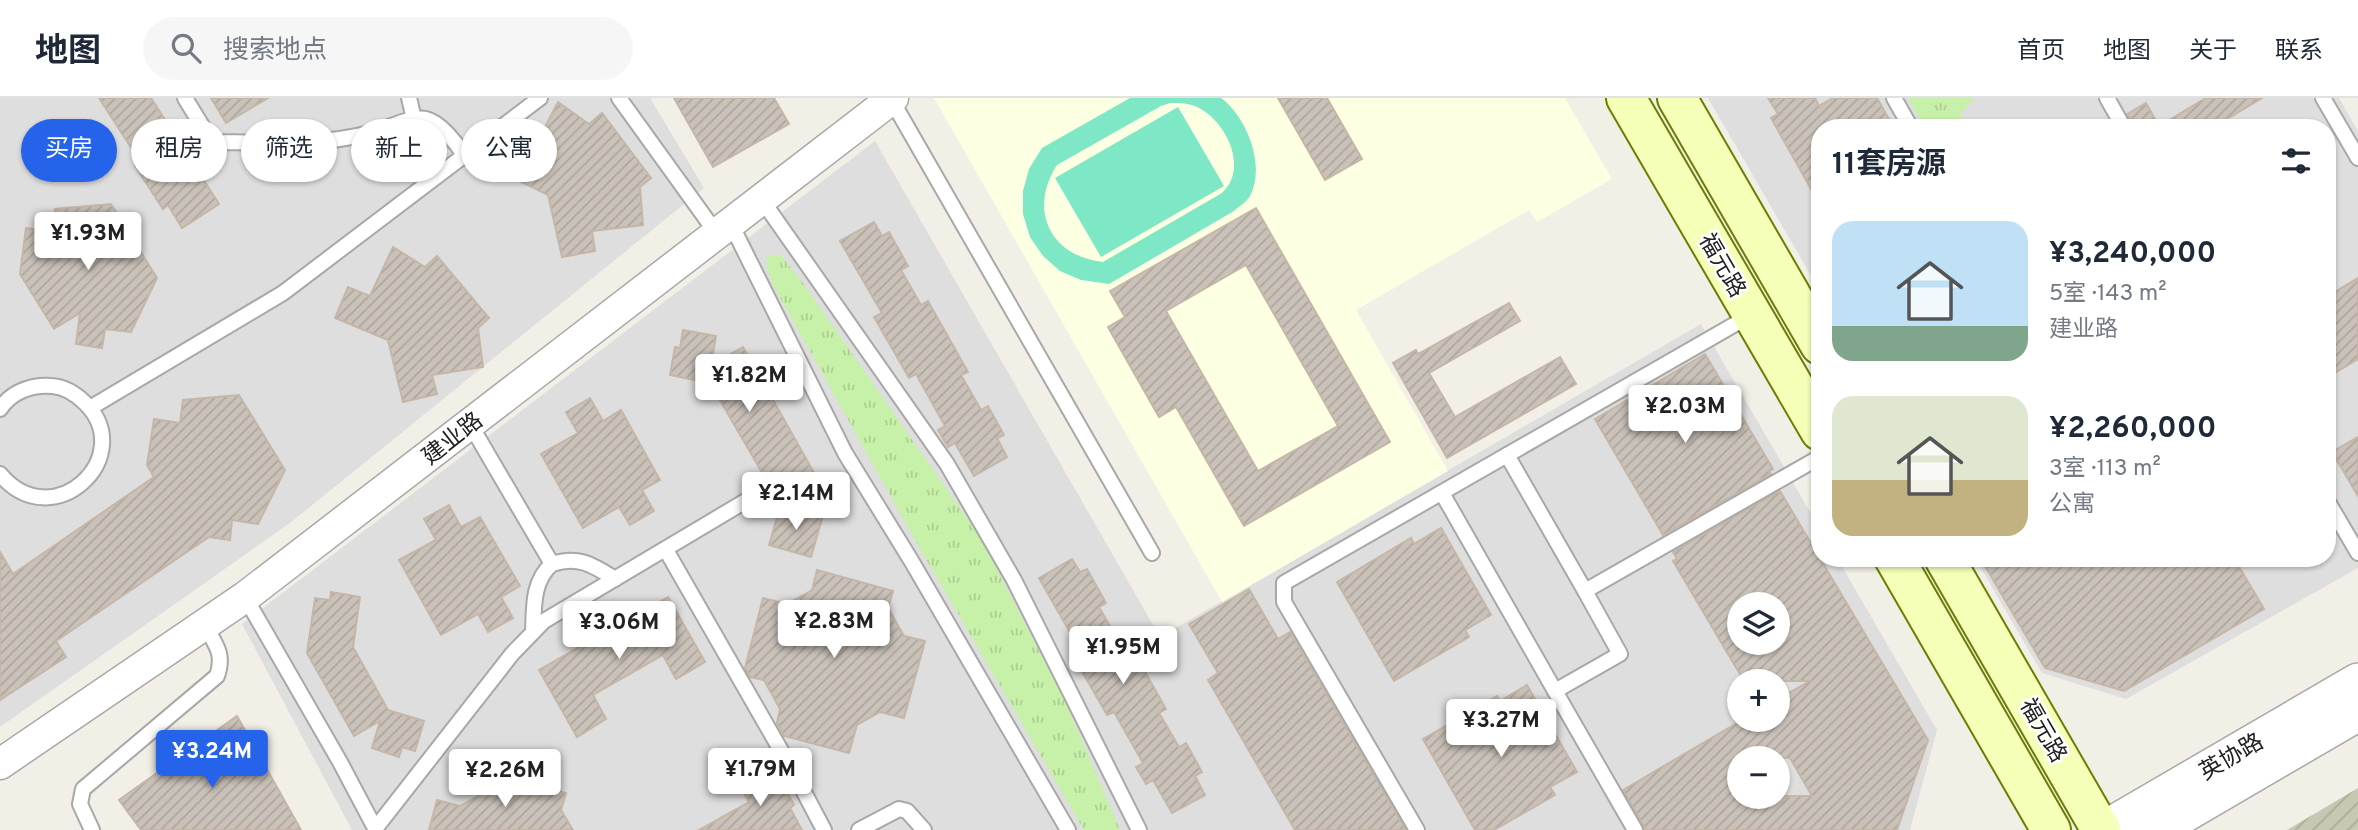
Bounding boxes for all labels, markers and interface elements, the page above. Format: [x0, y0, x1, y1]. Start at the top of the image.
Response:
search box [143, 17, 633, 80]
icon: search [167, 29, 205, 67]
text: 地图 [35, 32, 101, 74]
text: 搜索地点 [223, 35, 327, 68]
text: 首页 [2017, 37, 2065, 67]
text: 地图 [2103, 37, 2151, 67]
text: 关于 [2189, 37, 2237, 67]
text: 联系 [2275, 37, 2323, 67]
chip: 买房 [21, 119, 117, 182]
chip: 租房 [131, 119, 227, 182]
chip: 筛选 [241, 119, 337, 182]
chip: 新上 [351, 119, 447, 182]
chip: 公寓 [461, 119, 557, 182]
icon: filters [2277, 142, 2315, 180]
text: 11套房源 [1832, 147, 1946, 184]
pin: ¥1.93M [31, 212, 145, 272]
text: ¥1.93M [50, 220, 126, 249]
street label: 福元路 [1691, 229, 1751, 303]
text: ¥3,240,000 [2049, 236, 2216, 273]
icon: home [1888, 249, 1972, 333]
text: 5室 · 143 m² [2049, 280, 2167, 309]
text: 建业路 [2049, 316, 2118, 345]
pin: ¥1.82M [692, 354, 806, 414]
text: ¥1.82M [711, 362, 787, 391]
pin: ¥2.03M [1628, 386, 1742, 445]
text: ¥2.03M [1644, 393, 1726, 422]
street label: 建业路 [417, 407, 490, 473]
text: ¥2,260,000 [2049, 411, 2216, 448]
icon: home [1888, 424, 1972, 508]
text: 3室 · 113 m² [2049, 455, 2161, 484]
pin: ¥2.14M [739, 472, 853, 532]
text: ¥2.14M [758, 480, 834, 509]
text: 公寓 [2049, 491, 2095, 520]
map controls [1727, 592, 1790, 809]
button: layers [1727, 592, 1790, 655]
pin: ¥2.83M [777, 601, 891, 660]
pin: ¥3.06M [562, 602, 676, 661]
text: ¥2.83M [794, 608, 874, 637]
text: ¥3.06M [579, 609, 659, 638]
pin: ¥1.95M [1066, 626, 1180, 686]
text: ¥1.95M [1085, 634, 1161, 663]
button: + [1727, 669, 1790, 732]
street label: 福元路 [2012, 694, 2072, 768]
pin: ¥3.27M [1444, 700, 1558, 759]
text: ¥3.27M [1462, 707, 1540, 736]
street label: 英协路 [2195, 728, 2269, 788]
pin: ¥3.24M [155, 730, 269, 790]
text: ¥3.24M [172, 738, 252, 767]
button: − [1727, 746, 1790, 809]
pin: ¥1.79M [703, 748, 817, 808]
pin: ¥2.26M [448, 750, 562, 809]
text: ¥1.79M [724, 756, 796, 785]
text: ¥2.26M [465, 757, 545, 786]

